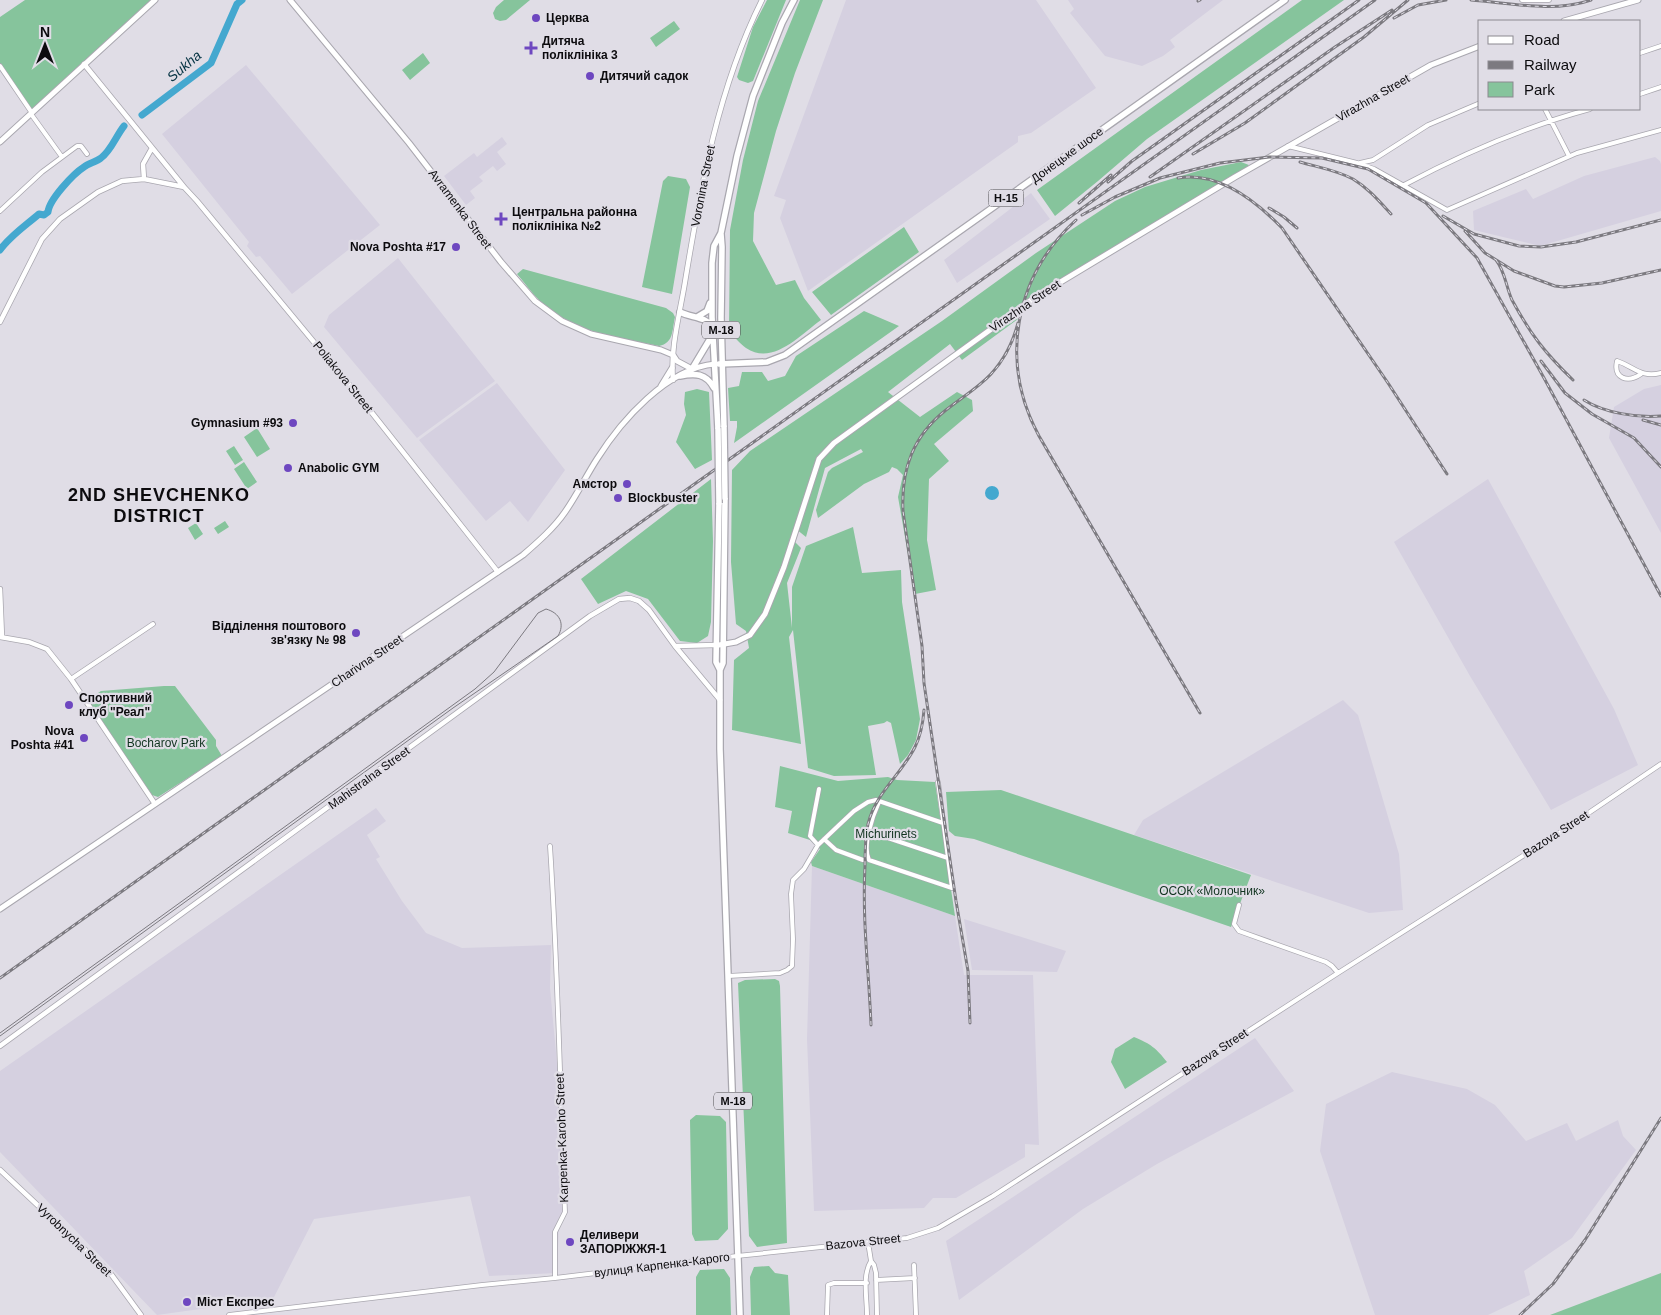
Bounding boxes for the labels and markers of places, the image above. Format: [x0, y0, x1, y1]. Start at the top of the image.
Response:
place label: Церква [546, 11, 589, 25]
marker: Церква [530, 12, 542, 24]
place label: Дитяча поліклініка 3 [542, 34, 618, 62]
marker: Дитяча поліклініка 3 [524, 41, 538, 55]
place label: Дитячий садок [600, 69, 689, 83]
marker: Дитячий садок [584, 70, 596, 82]
place label: Центральна районна поліклініка №2 [512, 205, 637, 233]
marker: Центральна районна поліклініка №2 [494, 212, 508, 226]
place label: Nova Poshta #17 [350, 240, 446, 254]
marker: Nova Poshta #17 [450, 241, 462, 253]
place label: Gymnasium #93 [191, 416, 283, 430]
marker: Gymnasium #93 [287, 417, 299, 429]
place label: Anabolic GYM [298, 461, 379, 475]
marker: Anabolic GYM [282, 462, 294, 474]
place label: Амстор [573, 477, 617, 491]
marker: Амстор [621, 478, 633, 490]
place label: Blockbuster [628, 491, 698, 505]
marker: Blockbuster [612, 492, 624, 504]
place label: Відділення поштового зв'язку № 98 [212, 619, 346, 647]
marker: Відділення поштового зв'язку № 98 [350, 627, 362, 639]
place label: Спортивний клуб "Реал" [79, 691, 152, 719]
marker: Спортивний клуб "Реал" [63, 699, 75, 711]
place label: Nova Poshta #41 [11, 724, 74, 752]
marker: Nova Poshta #41 [78, 732, 90, 744]
place label: Деливери ЗАПОРІЖЖЯ-1 [580, 1228, 667, 1256]
marker: Деливери ЗАПОРІЖЖЯ-1 [564, 1236, 576, 1248]
place label: Мiст Експрес [197, 1295, 275, 1309]
marker: Мiст Експрес [181, 1296, 193, 1308]

